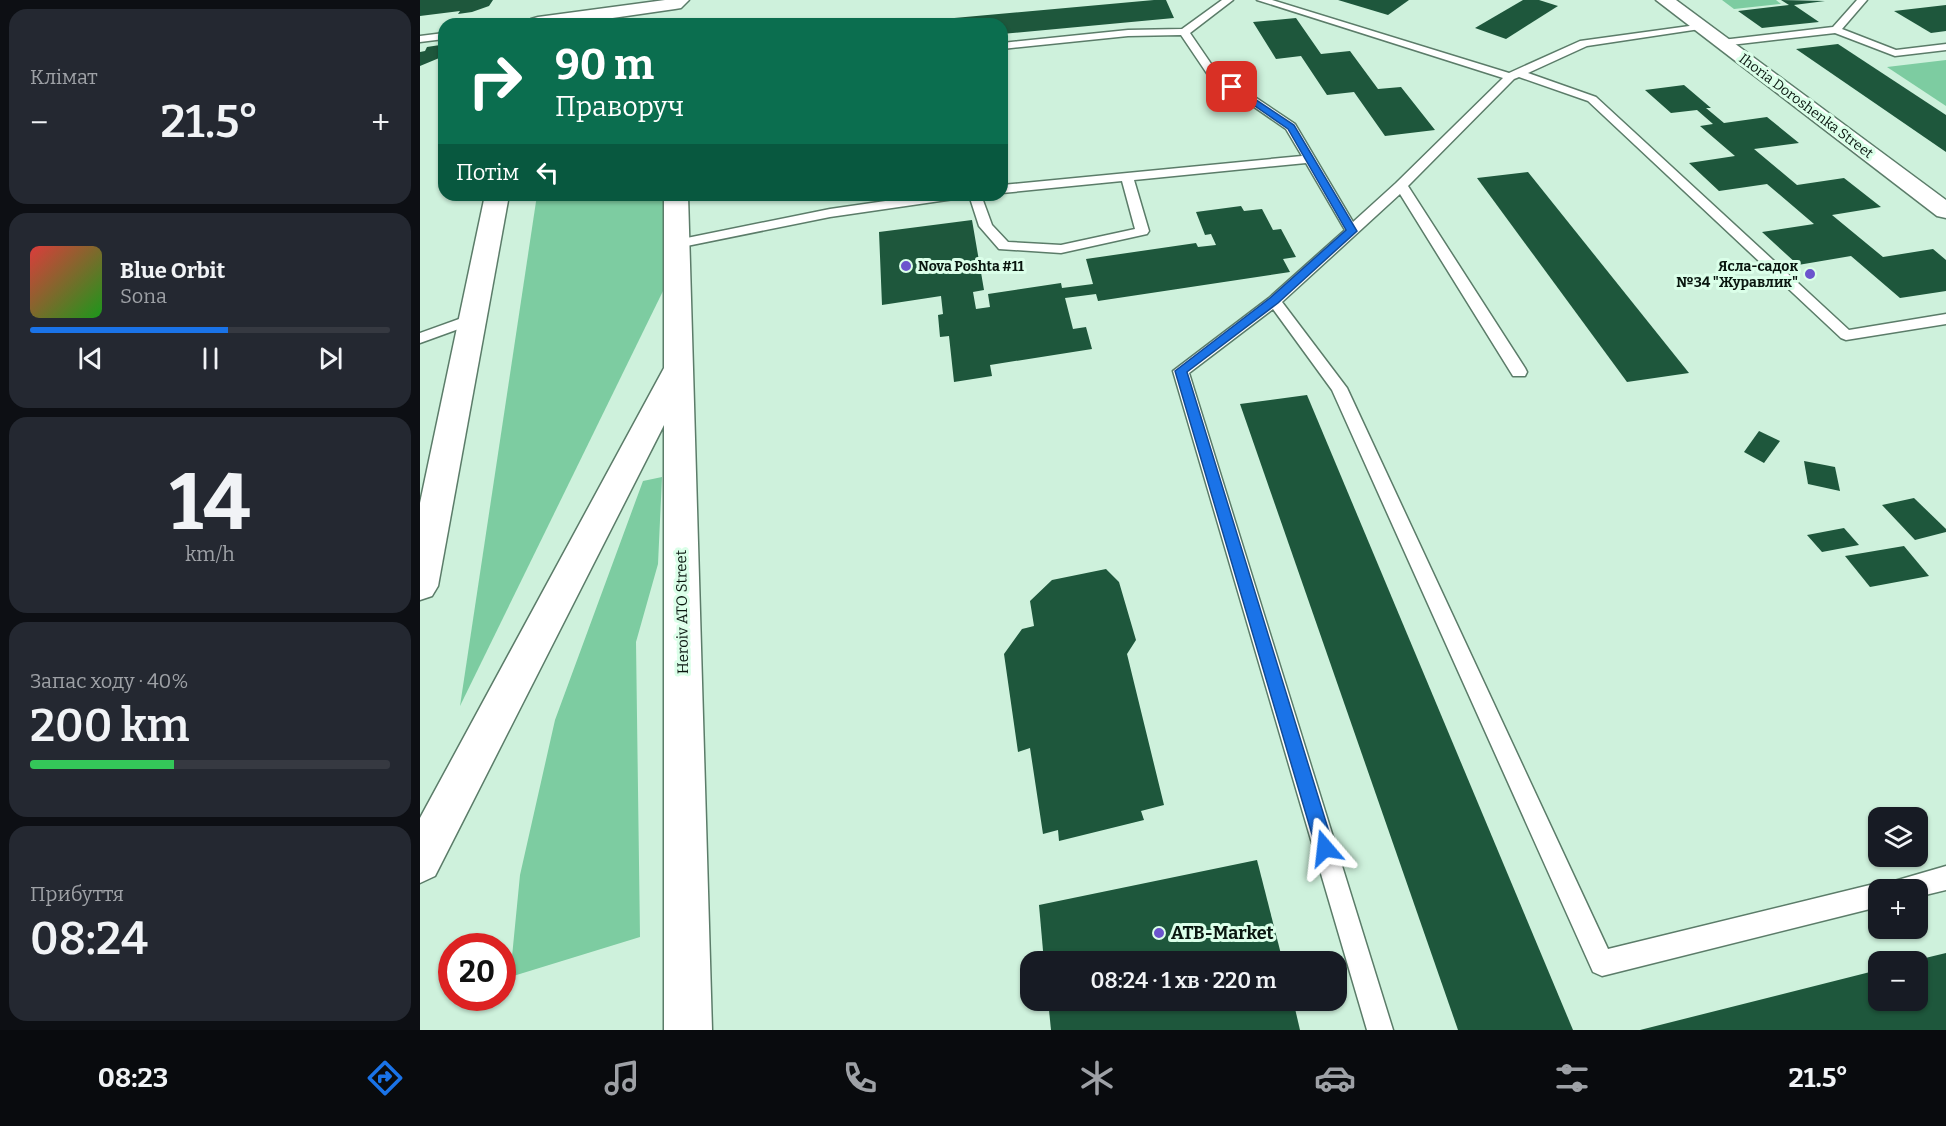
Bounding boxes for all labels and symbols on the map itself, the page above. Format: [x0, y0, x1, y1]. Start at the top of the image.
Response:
street label: Ihoria Doroshenka Street [1736, 50, 1876, 162]
pin [1206, 61, 1257, 112]
place label: Nova Poshta #11 [918, 258, 1024, 275]
place label: Ясла-садок №34 "Журавлик" [1676, 258, 1798, 291]
marker: Nova Poshta #11 [899, 259, 913, 273]
marker: Ясла-садок №34 "Журавлик" [1803, 267, 1817, 281]
street label: Heroiv ATO Street [672, 549, 692, 674]
position arrow [1293, 816, 1357, 880]
place label: ATB-Market [1171, 922, 1274, 944]
marker: ATB-Market [1152, 926, 1166, 940]
speed limit sign: 20 [438, 933, 516, 1011]

